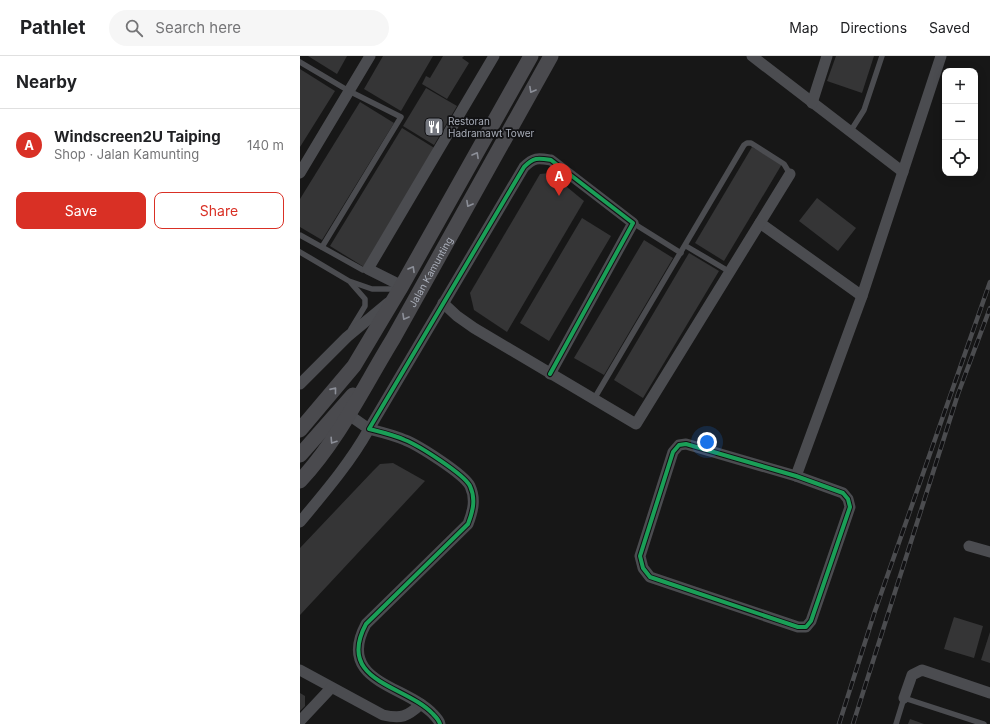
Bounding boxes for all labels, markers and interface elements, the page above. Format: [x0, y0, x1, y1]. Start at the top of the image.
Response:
search box [109, 10, 389, 46]
text: Pathlet [20, 16, 85, 39]
icon: search [123, 17, 145, 39]
text: Search here [155, 18, 241, 37]
text: Map [789, 19, 818, 36]
text: Directions [840, 19, 907, 36]
text: Saved [929, 19, 970, 36]
map controls [942, 68, 978, 176]
button: + [942, 68, 978, 104]
text: Nearby [16, 72, 77, 92]
one-way arrow [529, 86, 536, 93]
button: − [942, 104, 978, 140]
place label: Restoran Hadramawt Tower [448, 115, 535, 139]
restaurant icon: Restoran Hadramawt Tower [423, 116, 445, 138]
text: Windscreen2U Taiping [54, 127, 221, 146]
text: A [24, 137, 34, 153]
text: 140 m [247, 137, 284, 153]
button: locate [942, 140, 978, 176]
text: Shop · Jalan Kamunting [54, 146, 199, 162]
one-way arrow [471, 152, 478, 160]
pin: A [546, 163, 572, 196]
button: Save [16, 192, 146, 229]
button: Share [154, 192, 284, 229]
one-way arrow [466, 199, 473, 207]
street label: Jalan Kamunting [406, 235, 455, 309]
one-way arrow [407, 266, 414, 273]
one-way arrow [403, 313, 410, 320]
one-way arrow [330, 387, 337, 394]
your location [697, 432, 717, 452]
one-way arrow [330, 437, 337, 444]

